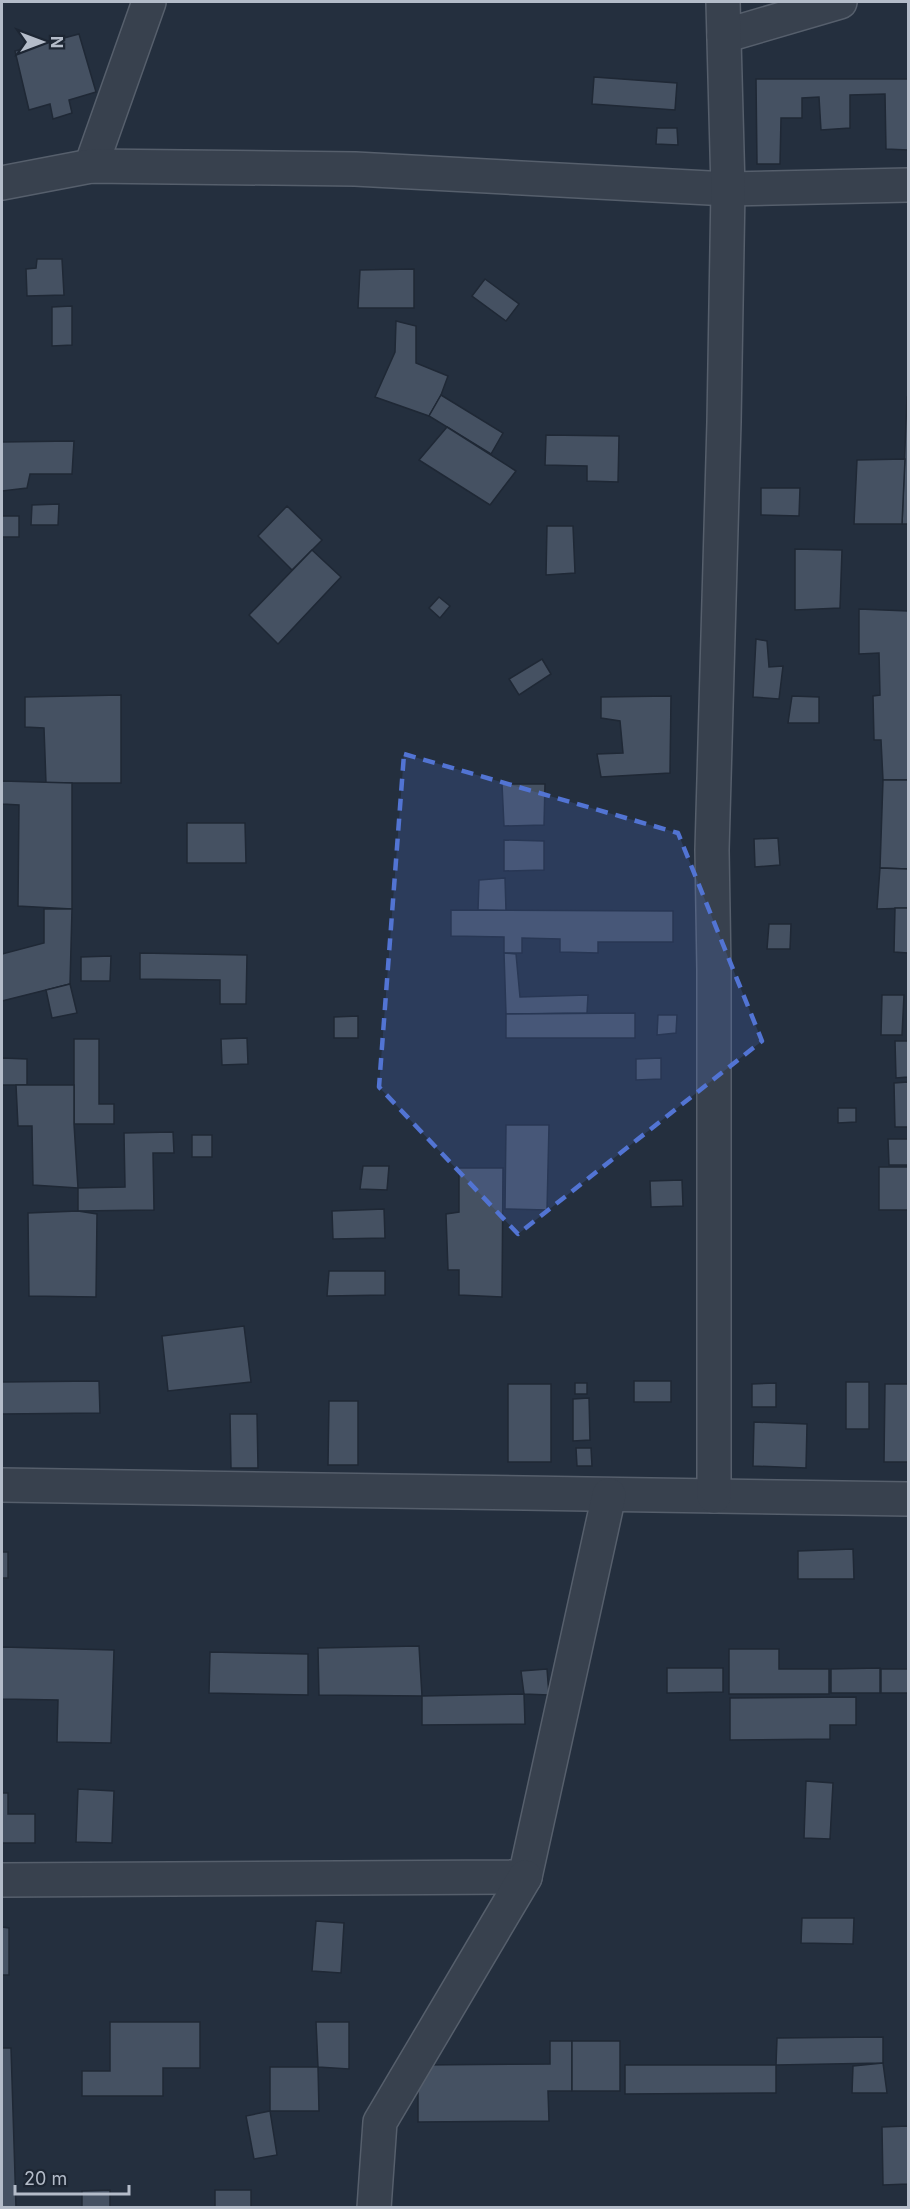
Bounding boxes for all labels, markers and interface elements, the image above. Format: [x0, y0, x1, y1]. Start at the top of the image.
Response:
north arrow [12, 12, 72, 72]
text: N [47, 36, 67, 48]
scale bar [15, 2158, 129, 2196]
text: 20 m [24, 2168, 67, 2189]

